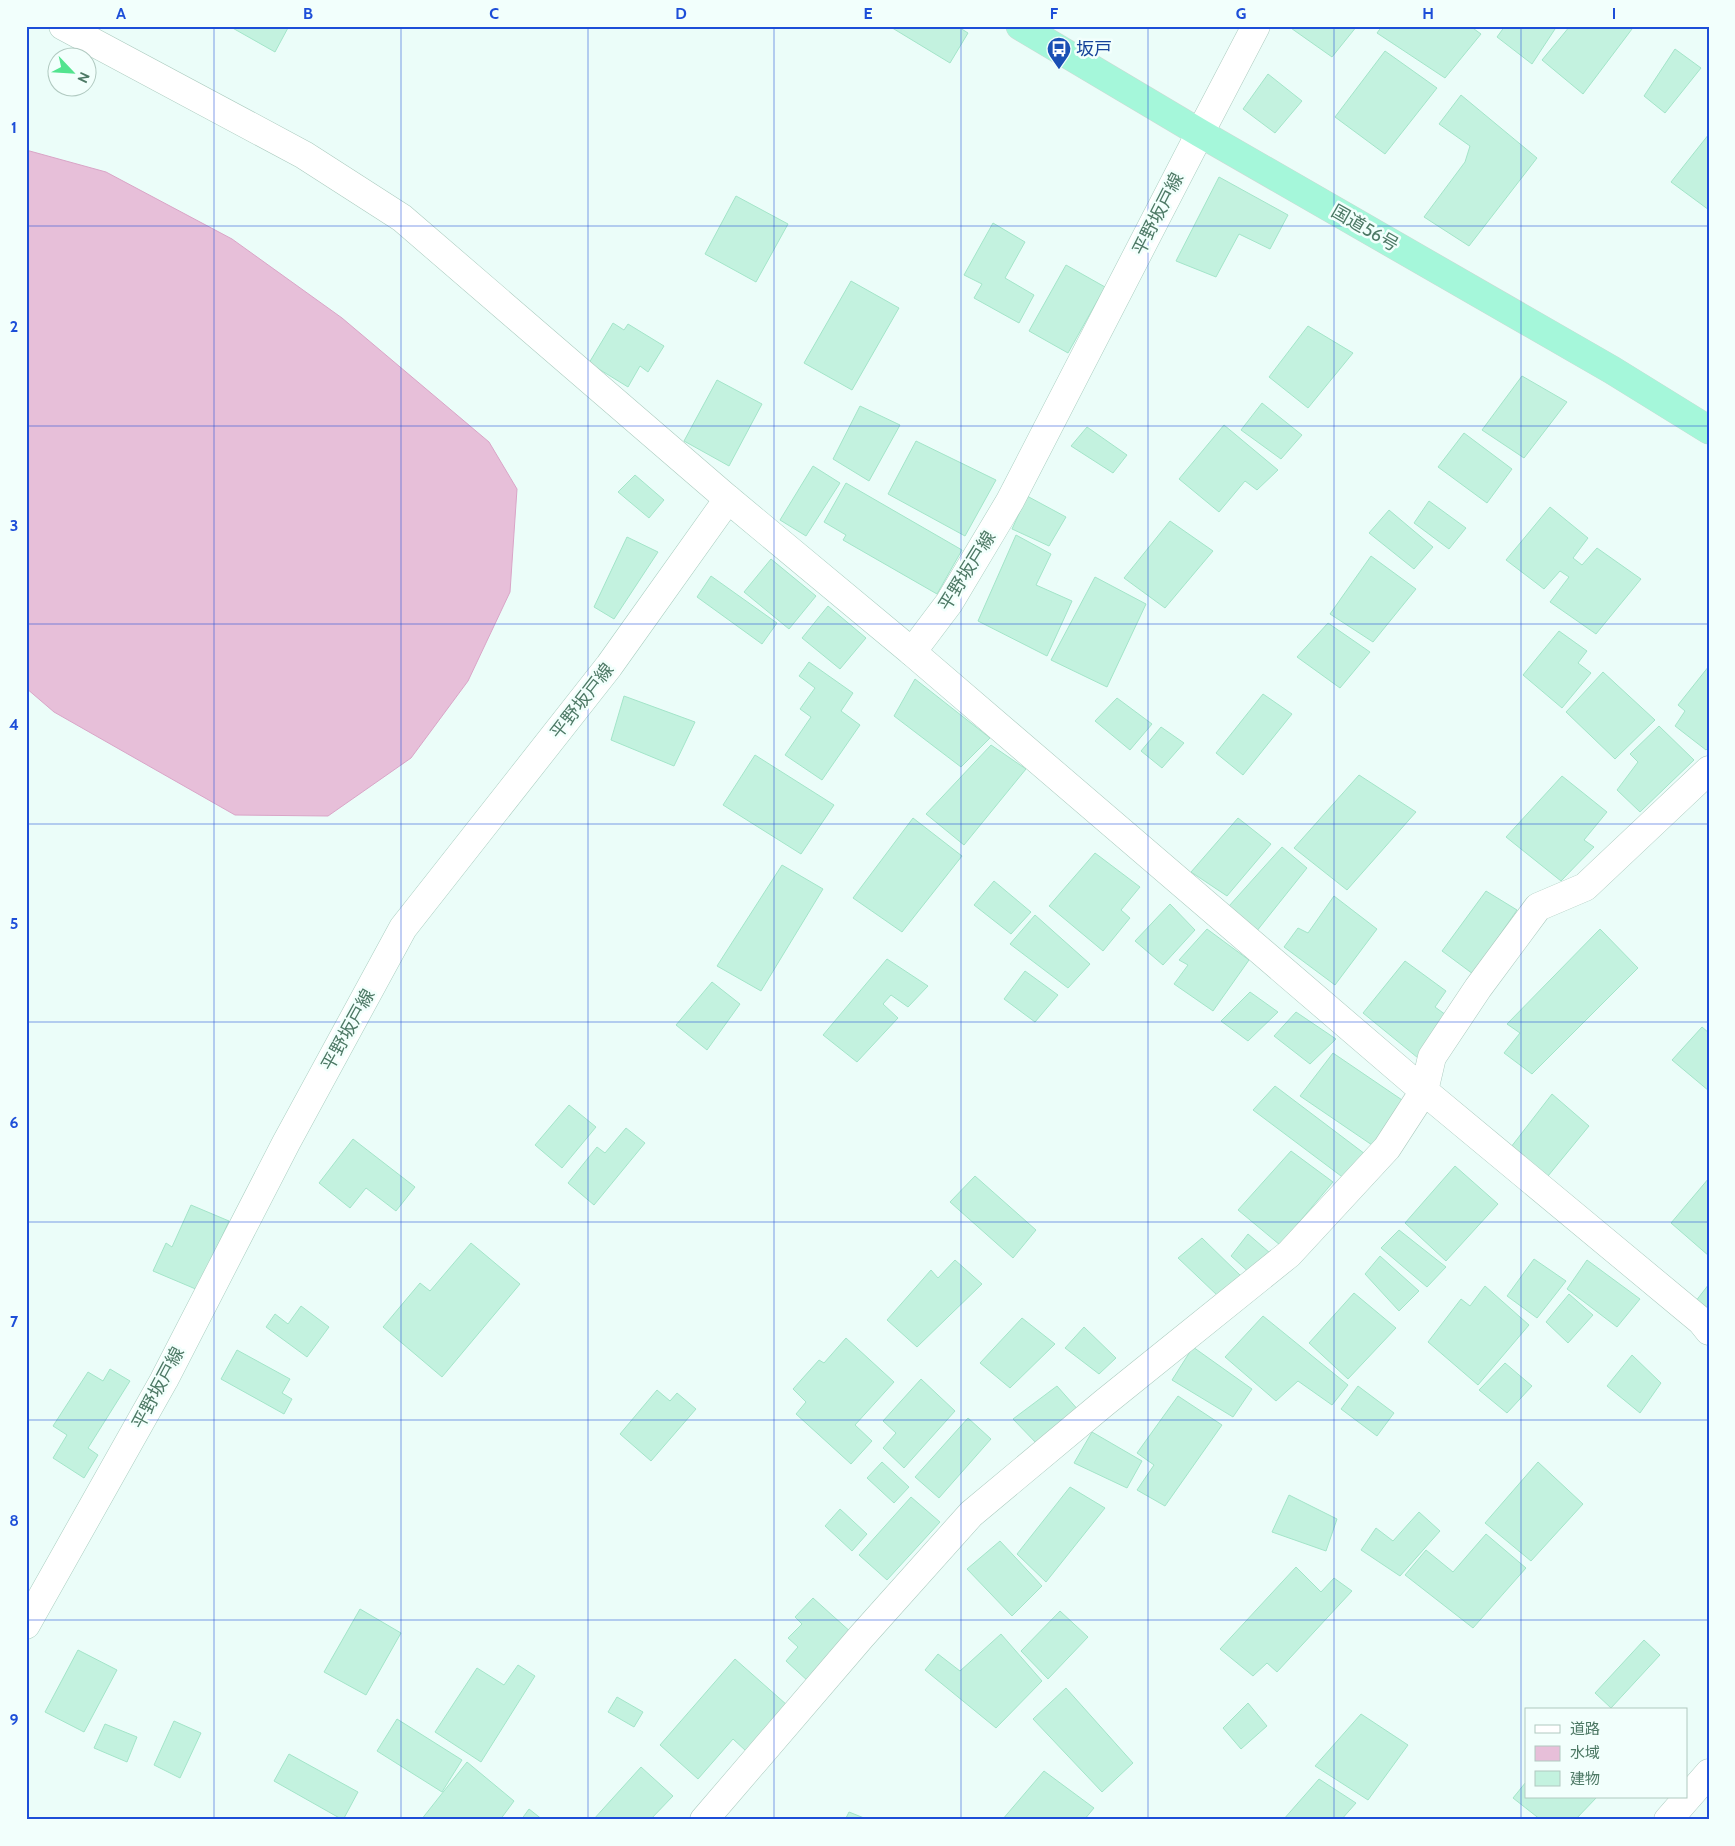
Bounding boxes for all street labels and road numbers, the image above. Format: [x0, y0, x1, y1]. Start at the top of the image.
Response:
street label: 平野坂戸線 [1128, 169, 1188, 259]
street label: 国道56号 [1327, 200, 1403, 256]
street label: 平野坂戸線 [934, 527, 1000, 615]
street label: 平野坂戸線 [546, 659, 618, 743]
street label: 平野坂戸線 [317, 985, 379, 1075]
street label: 平野坂戸線 [127, 1343, 189, 1433]

